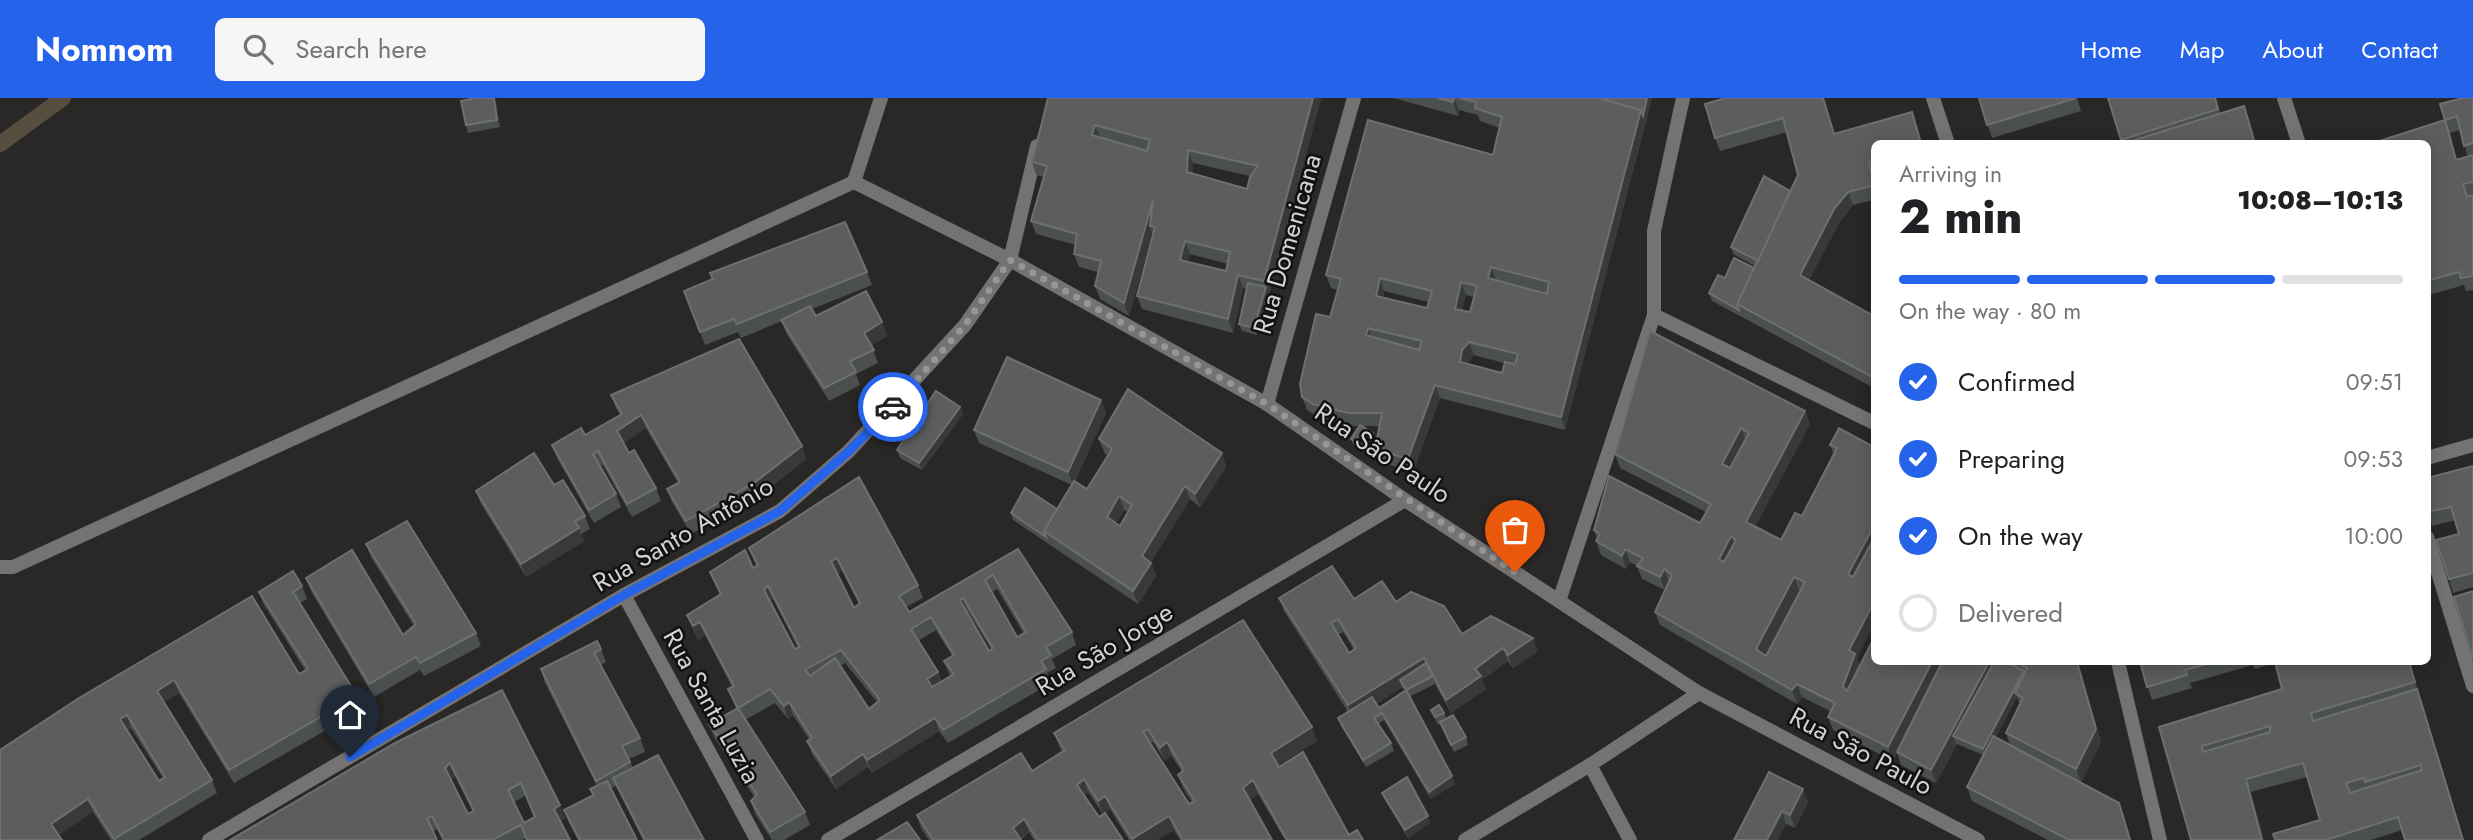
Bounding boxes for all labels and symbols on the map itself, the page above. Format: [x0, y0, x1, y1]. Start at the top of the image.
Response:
street label: Rua Domenicana [1243, 150, 1331, 338]
courier [858, 372, 928, 442]
street label: Rua São Paulo [1307, 393, 1459, 513]
street label: Rua Santo Antônio [586, 467, 780, 601]
pin [1485, 500, 1545, 572]
street label: Rua São Jorge [1028, 593, 1180, 705]
street label: Rua Santa Luzia [654, 622, 770, 790]
pin [320, 685, 380, 757]
street label: Rua São Paulo [1783, 697, 1939, 805]

